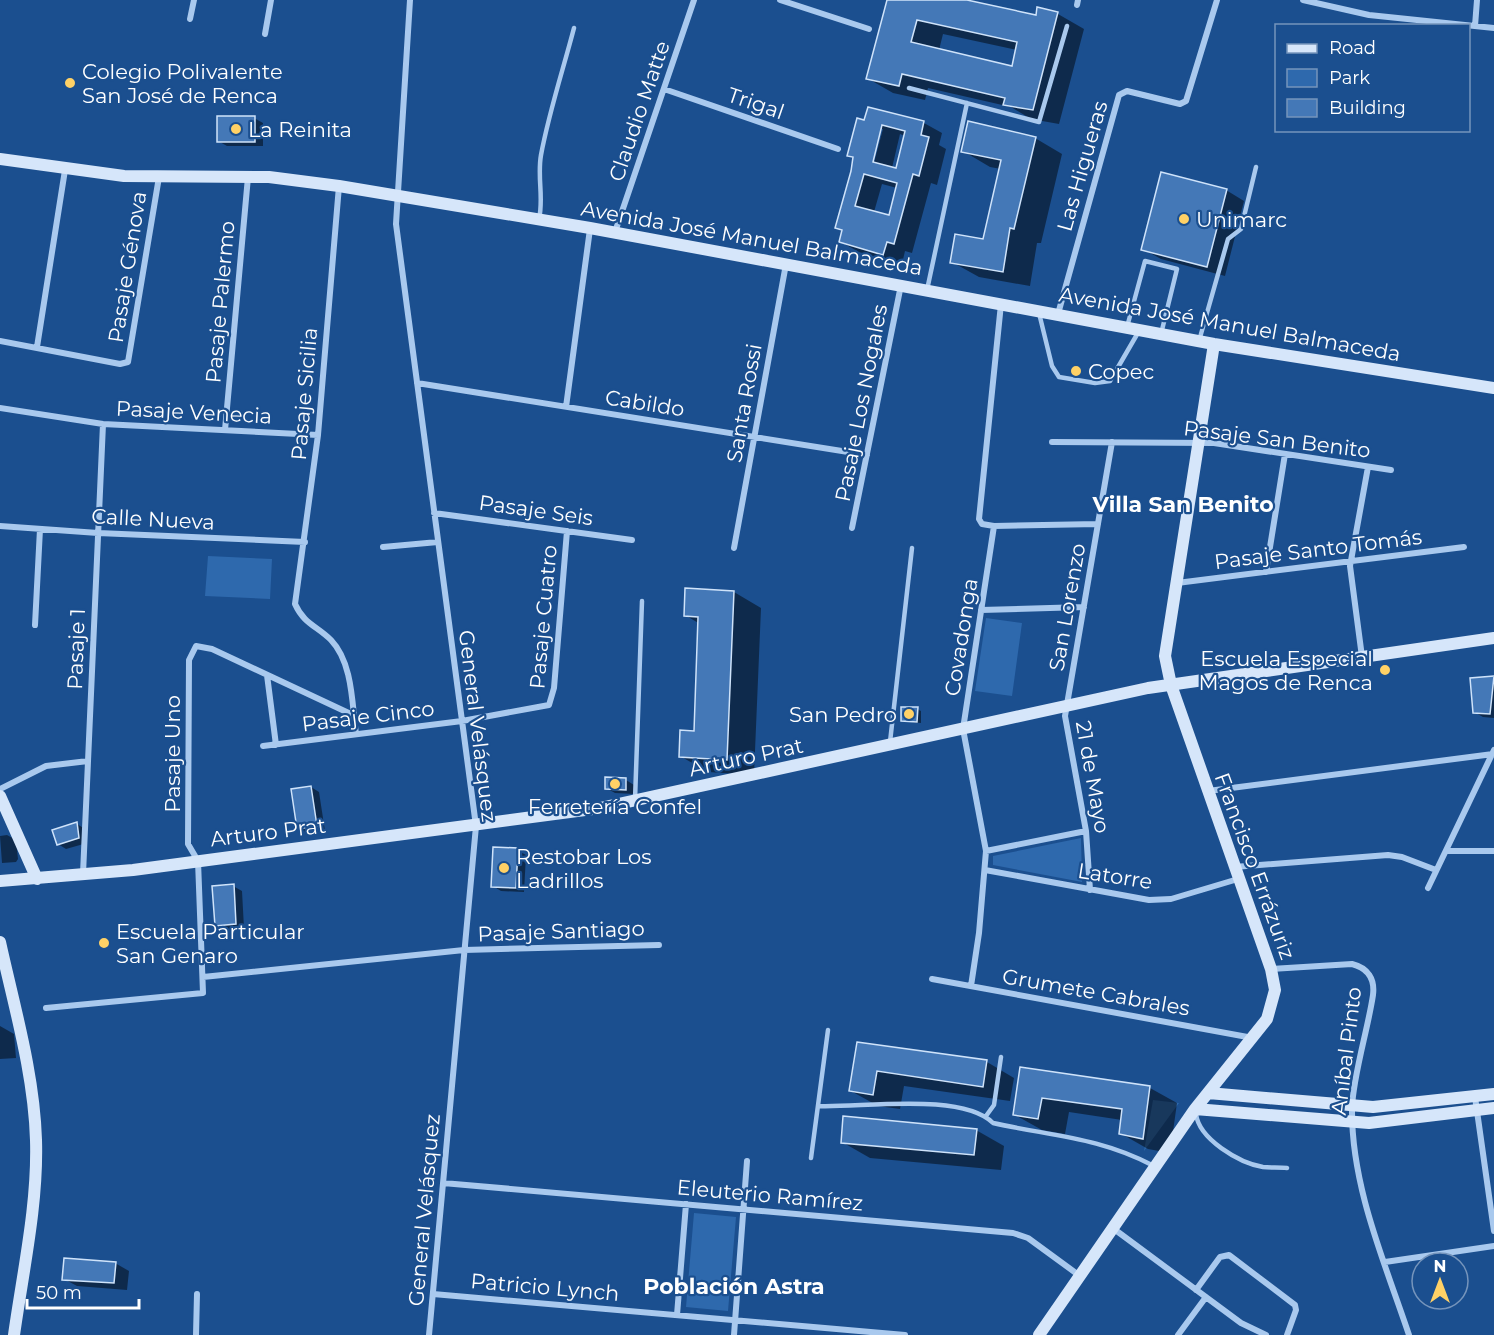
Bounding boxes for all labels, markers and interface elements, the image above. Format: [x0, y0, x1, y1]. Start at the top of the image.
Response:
legend [1275, 24, 1470, 132]
street label: Claudio Matte [603, 37, 675, 185]
text: Road [1329, 37, 1376, 59]
place label: Colegio Polivalente San José de Renca [82, 59, 283, 108]
text: Park [1329, 67, 1370, 89]
marker: Colegio Polivalente San José de Renca [63, 76, 77, 90]
street label: Trigal [724, 82, 788, 124]
text: Building [1329, 97, 1406, 119]
street label: Las Higueras [1051, 98, 1113, 234]
place label: La Reinita [248, 117, 352, 142]
marker: La Reinita [229, 122, 243, 136]
street label: Pasaje Génova [103, 189, 151, 345]
street label: Avenida José Manuel Balmaceda [579, 196, 925, 280]
place label: Unimarc [1196, 207, 1287, 232]
marker: Unimarc [1177, 212, 1191, 226]
street label: Pasaje Palermo [200, 220, 240, 384]
street label: Avenida José Manuel Balmaceda [1057, 282, 1403, 366]
street label: Pasaje Los Nogales [830, 302, 892, 504]
street label: Pasaje Sicilia [286, 327, 322, 461]
street label: Santa Rossi [721, 342, 767, 464]
place label: Copec [1088, 359, 1154, 384]
marker: Copec [1069, 364, 1083, 378]
street label: Cabildo [604, 384, 686, 422]
street label: Pasaje Venecia [115, 395, 273, 429]
street label: Pasaje San Benito [1182, 415, 1372, 463]
street label: Pasaje Seis [477, 490, 595, 530]
district label: Villa San Benito [1091, 491, 1274, 518]
street label: Calle Nueva [91, 503, 215, 535]
street label: Pasaje Santo Tomás [1213, 524, 1423, 574]
street label: San Lorenzo [1043, 541, 1091, 673]
street label: Pasaje Cuatro [524, 544, 562, 690]
street label: Covadonga [939, 576, 983, 698]
street label: Pasaje 1 [62, 608, 90, 690]
street label: General Velásquez [454, 629, 502, 823]
place label: Escuela Especial Magos de Renca [1199, 646, 1373, 695]
marker: Escuela Especial Magos de Renca [1378, 663, 1392, 677]
street label: Pasaje Uno [160, 695, 185, 813]
street label: Pasaje Cinco [300, 695, 436, 737]
place label: San Pedro [789, 702, 897, 727]
marker: San Pedro [902, 707, 916, 721]
street label: 21 de Mayo [1071, 719, 1115, 835]
street label: Arturo Prat [687, 733, 805, 781]
street label: Francisco Errázuriz [1210, 769, 1300, 963]
marker: Ferretería Confel [608, 777, 622, 791]
place label: Ferretería Confel [528, 794, 702, 819]
street label: Arturo Prat [209, 813, 327, 851]
place label: Restobar Los Ladrillos [516, 844, 652, 893]
street label: Latorre [1076, 858, 1154, 894]
marker: Restobar Los Ladrillos [497, 861, 511, 875]
street label: Pasaje Santiago [477, 916, 645, 946]
place label: Escuela Particular San Genaro [116, 919, 305, 968]
marker: Escuela Particular San Genaro [97, 936, 111, 950]
street label: Grumete Cabrales [1000, 963, 1192, 1021]
street label: Aníbal Pinto [1326, 986, 1366, 1116]
street label: General Velásquez [403, 1113, 445, 1307]
street label: Eleuterio Ramírez [676, 1174, 864, 1216]
north arrow [1410, 1251, 1470, 1311]
text: N [1434, 1257, 1446, 1276]
street label: Patricio Lynch [470, 1268, 620, 1306]
scale bar [27, 1272, 140, 1310]
district label: Población Astra [643, 1273, 825, 1300]
text: 50 m [36, 1282, 82, 1304]

